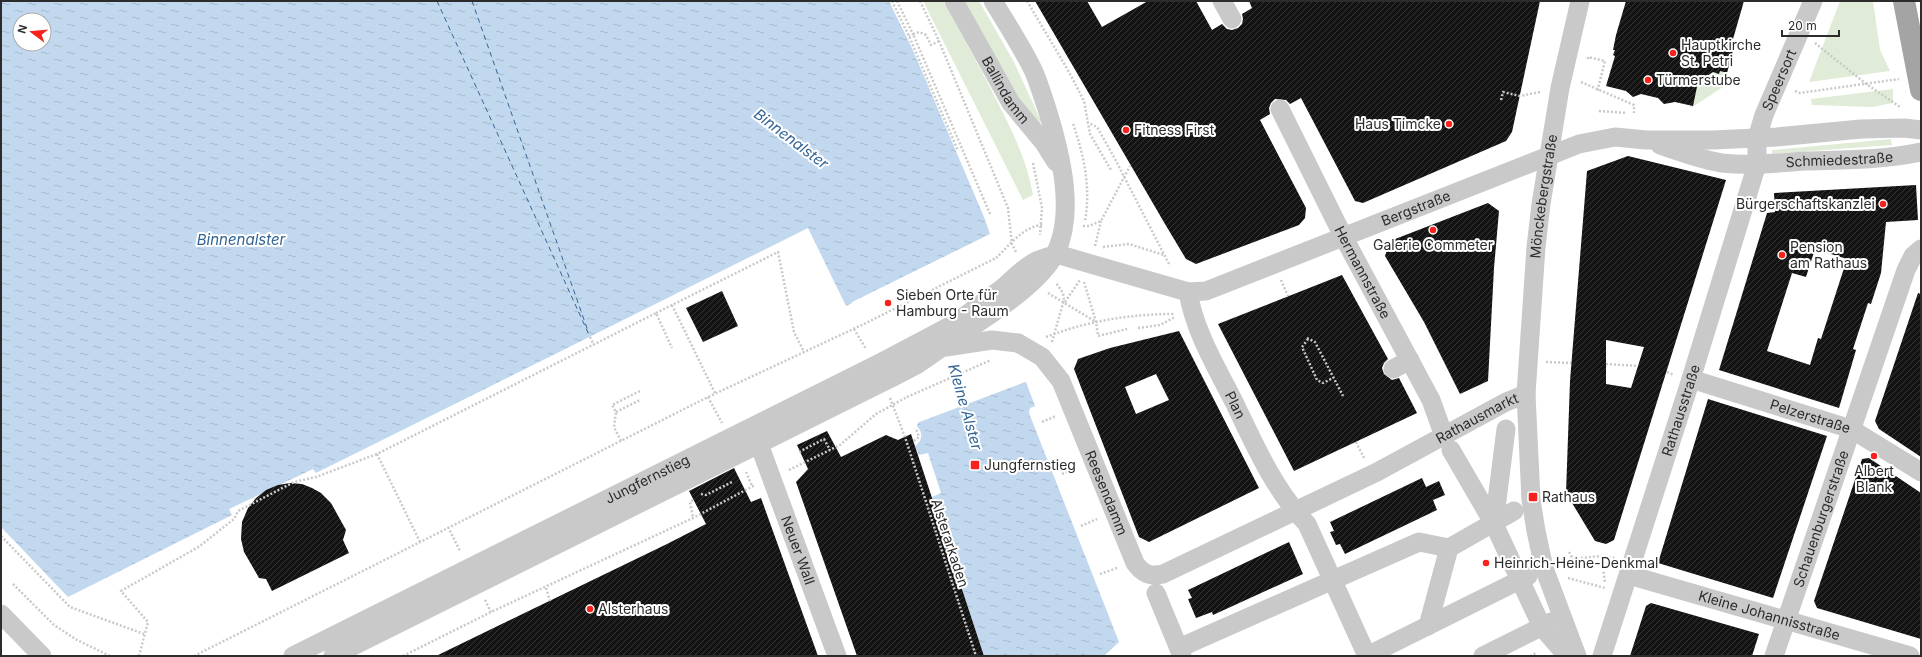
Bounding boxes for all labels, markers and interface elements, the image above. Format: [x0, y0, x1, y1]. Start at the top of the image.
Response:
north arrow [12, 12, 52, 52]
scale bar [1782, 12, 1839, 38]
text: 20 m [1788, 18, 1817, 33]
text: N [15, 23, 30, 35]
place label: Hauptkirche St. Petri [1681, 36, 1761, 69]
street label: Speersort [1758, 46, 1799, 113]
marker: Hauptkirche St. Petri [1668, 48, 1678, 58]
street label: Ballindamm [979, 53, 1033, 127]
place label: Türmerstube [1656, 71, 1741, 88]
marker: Türmerstube [1643, 75, 1653, 85]
water label: Binnenalster [750, 104, 833, 173]
place label: Haus Timcke [1355, 115, 1441, 132]
marker: Haus Timcke [1444, 119, 1454, 129]
place label: Fitness First [1134, 121, 1215, 138]
marker: Fitness First [1121, 125, 1131, 135]
street label: Mönckebergstraße [1526, 133, 1560, 259]
street label: Schmiedestraße [1785, 148, 1894, 170]
street label: Bergstraße [1379, 187, 1453, 229]
place label: Bürgerschaftskanzlei [1736, 195, 1875, 212]
marker: Bürgerschaftskanzlei [1878, 199, 1888, 209]
street label: Hermannstraße [1331, 223, 1395, 321]
marker: Galerie Commeter [1428, 225, 1438, 235]
water label: Binnenalster [197, 230, 286, 249]
place label: Galerie Commeter [1373, 236, 1493, 253]
place label: Pension am Rathaus [1790, 238, 1867, 271]
marker: Pension am Rathaus [1777, 250, 1787, 260]
place label: Sieben Orte für Hamburg - Raum [896, 286, 1009, 319]
marker: Sieben Orte für Hamburg - Raum [883, 298, 893, 308]
water label: Kleine Alster [944, 362, 987, 452]
street label: Rathausstraße [1658, 362, 1703, 458]
street label: Plan [1222, 388, 1250, 421]
street label: Rathausmarkt [1433, 389, 1521, 447]
street label: Pelzerstraße [1768, 395, 1853, 436]
street label: Reesendamm [1082, 448, 1132, 537]
street label: Schauenburgerstraße [1789, 448, 1852, 589]
street label: Jungfernstieg [602, 451, 692, 507]
marker: Albert Blank [1869, 451, 1879, 461]
place label: Jungfernstieg [984, 456, 1076, 473]
marker: Jungfernstieg [969, 459, 981, 471]
place label: Albert Blank [1854, 462, 1894, 495]
place label: Rathaus [1542, 488, 1595, 505]
marker: Rathaus [1527, 491, 1539, 503]
street label: Alsterarkaden [928, 496, 973, 589]
street label: Neuer Wall [778, 513, 819, 587]
place label: Heinrich-Heine-Denkmal [1494, 554, 1658, 571]
marker: Heinrich-Heine-Denkmal [1481, 558, 1491, 568]
street label: Kleine Johannisstraße [1697, 586, 1842, 643]
place label: Alsterhaus [598, 600, 668, 617]
marker: Alsterhaus [585, 604, 595, 614]

